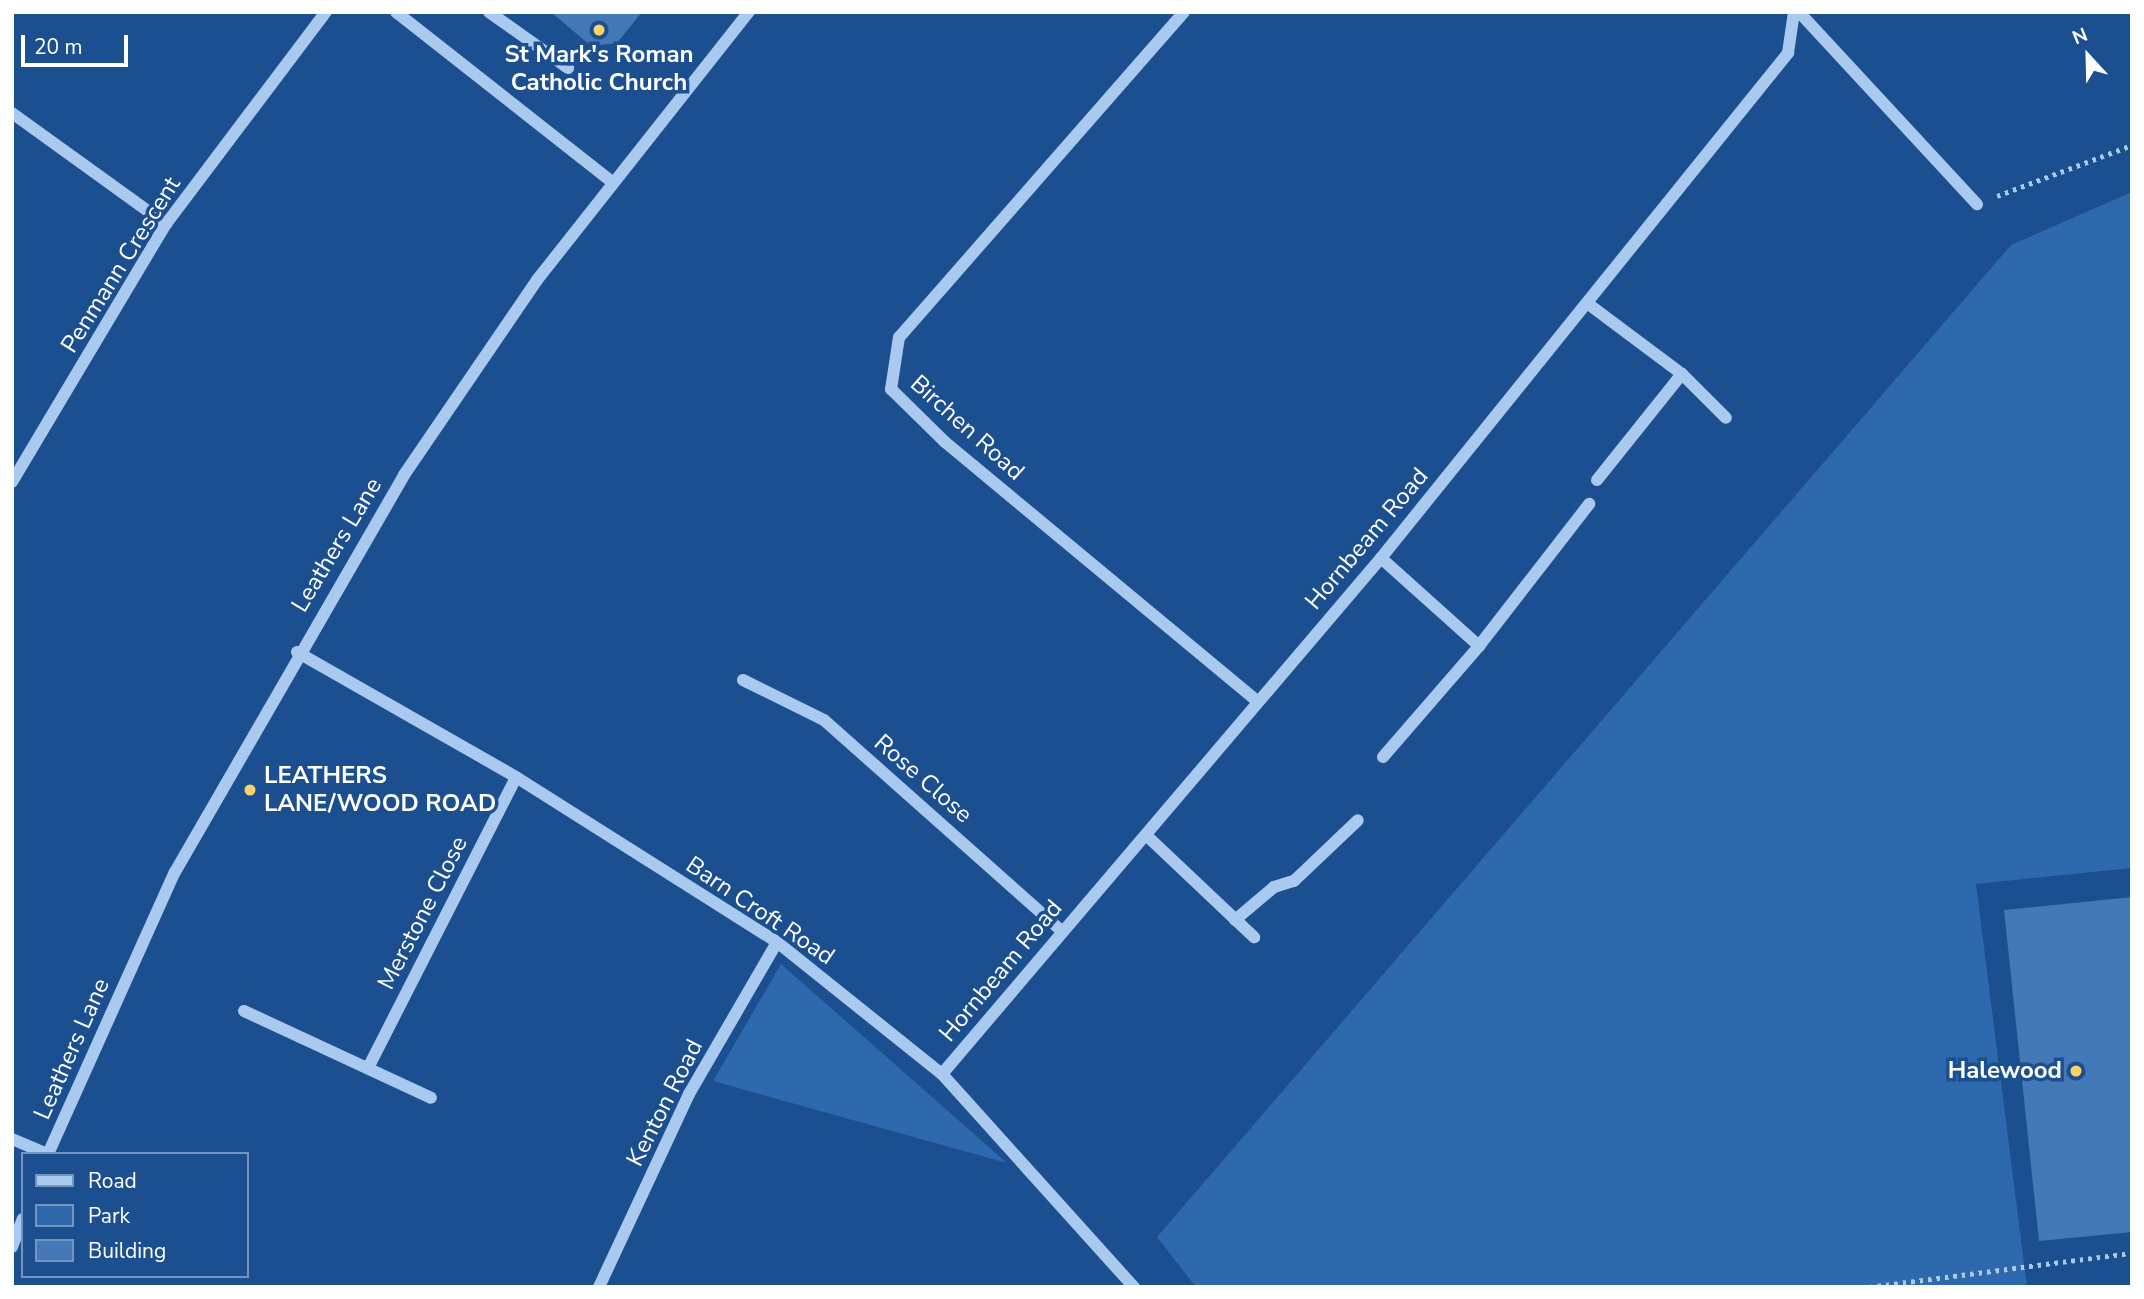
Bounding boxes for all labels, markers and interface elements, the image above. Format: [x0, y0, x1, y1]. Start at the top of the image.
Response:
scale bar [24, 21, 131, 65]
north arrow [2053, 21, 2123, 91]
marker: St Mark's Roman Catholic Church [591, 22, 607, 38]
text: N [2069, 22, 2092, 51]
text: 20 m [34, 33, 83, 61]
place label: St Mark's Roman Catholic Church [504, 41, 694, 97]
street label: Penmann Crescent [55, 172, 187, 358]
street label: Birchen Road [904, 369, 1030, 487]
street label: Hornbeam Road [1299, 462, 1435, 616]
street label: Leathers Lane [286, 473, 388, 617]
street label: Rose Close [868, 729, 978, 829]
place label: LEATHERS LANE/WOOD ROAD [264, 762, 496, 818]
marker: LEATHERS LANE/WOOD ROAD [242, 782, 258, 798]
street label: Merstone Close [372, 832, 474, 994]
street label: Barn Croft Road [680, 851, 840, 971]
street label: Hornbeam Road [933, 894, 1069, 1048]
street label: Leathers Lane [28, 974, 116, 1124]
street label: Kenton Road [621, 1035, 709, 1171]
place label: Halewood [1948, 1057, 2062, 1085]
marker: Halewood [2068, 1063, 2084, 1079]
legend [21, 1152, 248, 1278]
text: Road [88, 1167, 137, 1195]
text: Park [88, 1202, 130, 1230]
text: Building [88, 1237, 166, 1265]

